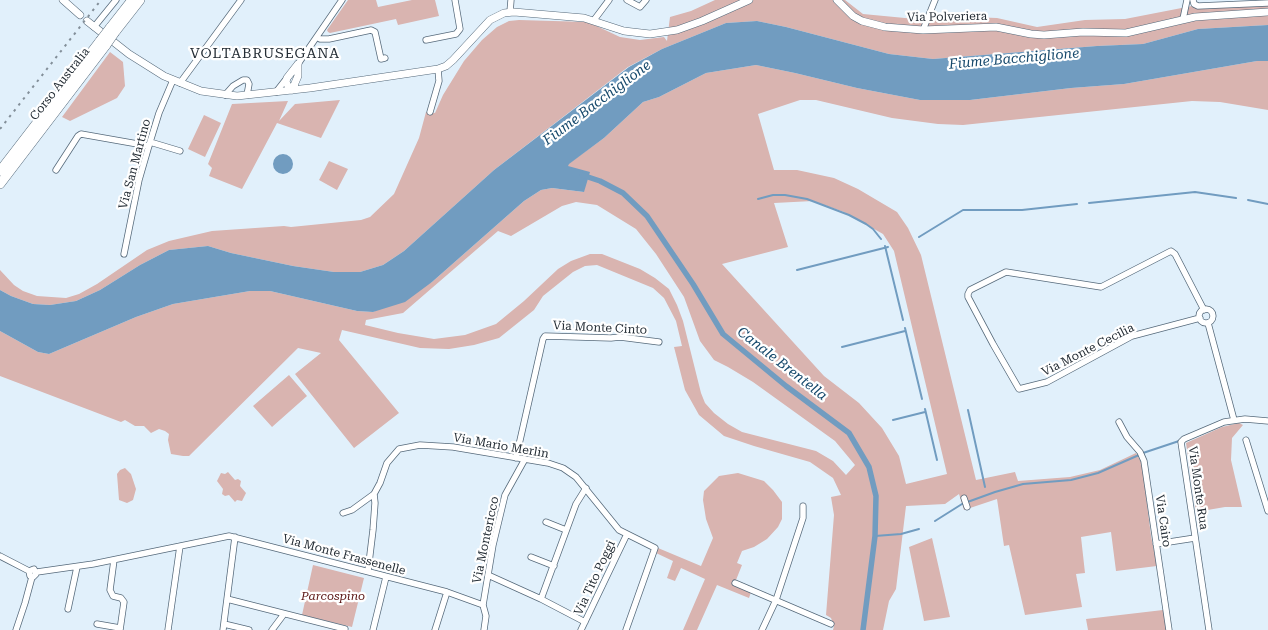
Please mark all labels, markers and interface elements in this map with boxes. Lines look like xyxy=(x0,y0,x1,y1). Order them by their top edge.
street label: Via Polveriera xyxy=(907,9,987,25)
street label: Corso Australia xyxy=(27,45,93,123)
water label: Fiume Bacchiglione xyxy=(948,45,1080,73)
district label: VOLTABRUSEGANA xyxy=(188,46,342,62)
water label: Fiume Bacchiglione xyxy=(540,57,654,149)
street label: Via San Martino xyxy=(116,117,154,211)
street label: Via Monte Cinto xyxy=(553,318,647,338)
street label: Via Monte Cecilia xyxy=(1039,320,1137,380)
water label: Canale Brentella xyxy=(734,324,830,404)
street label: Via Mario Merlin xyxy=(452,431,550,461)
street label: Via Monte Rua xyxy=(1185,445,1211,531)
street label: Via Cairo xyxy=(1152,494,1174,548)
street label: Via Montericco xyxy=(470,495,502,585)
street label: Via Monte Frassenelle xyxy=(281,532,407,578)
street label: Via Tito Poggi xyxy=(571,538,619,618)
park label: Parcospino xyxy=(301,589,365,603)

